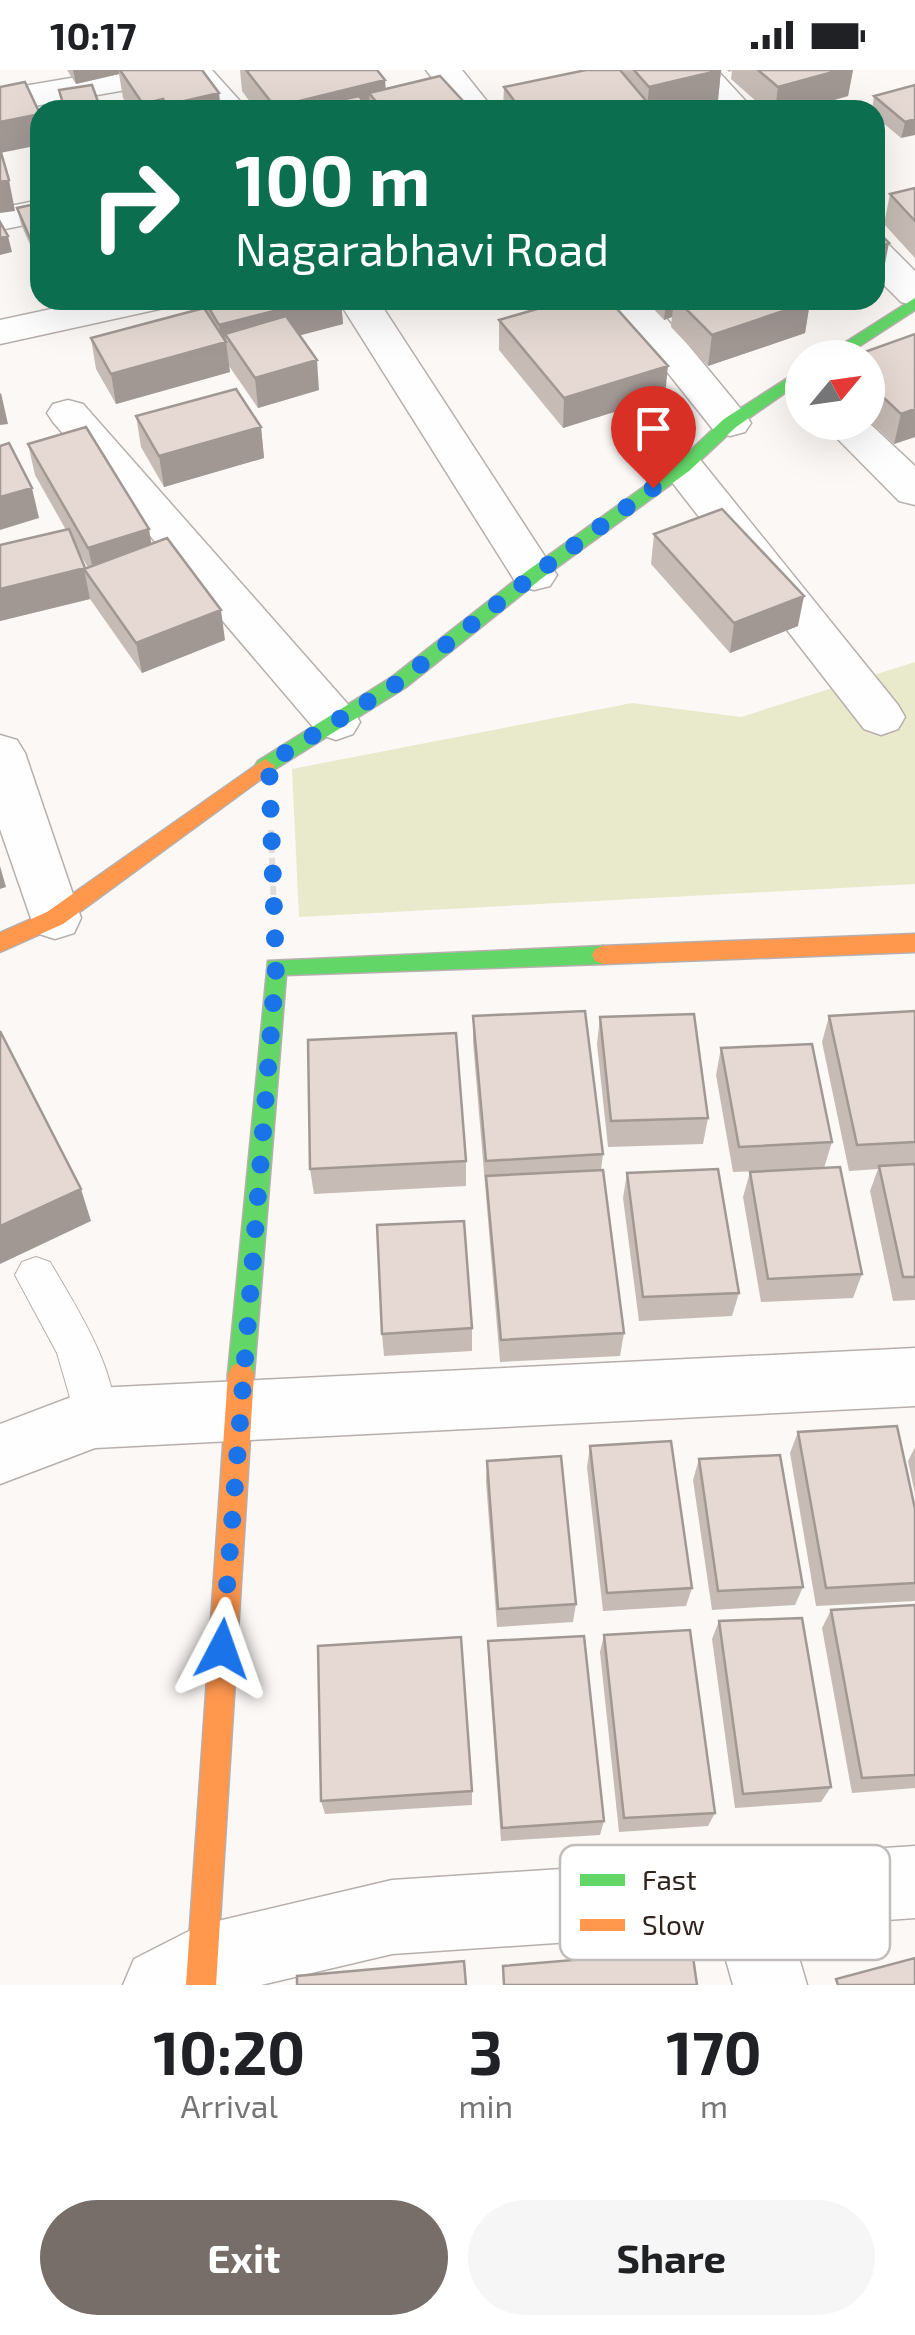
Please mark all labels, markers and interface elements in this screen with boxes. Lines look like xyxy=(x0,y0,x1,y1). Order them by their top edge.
text: 10:17 xyxy=(50,12,137,58)
text: 100 m xyxy=(235,136,430,220)
icon: right xyxy=(70,140,200,270)
text: Nagarabhavi Road xyxy=(235,221,609,275)
north arrow xyxy=(785,340,885,440)
map controls xyxy=(785,340,885,440)
pin xyxy=(611,386,696,489)
icon: arrive xyxy=(626,401,681,456)
position arrow xyxy=(170,1597,274,1701)
legend xyxy=(560,1845,890,1960)
text: Fast xyxy=(642,1862,697,1896)
text: Slow xyxy=(642,1907,705,1941)
text: 10:20 xyxy=(153,2015,305,2087)
text: 3 xyxy=(469,2015,503,2087)
text: 170 xyxy=(666,2015,762,2087)
text: Arrival xyxy=(181,2086,278,2124)
text: min xyxy=(458,2086,513,2124)
text: m xyxy=(700,2086,728,2124)
button: Exit xyxy=(40,2200,448,2315)
button: Share xyxy=(468,2200,875,2315)

